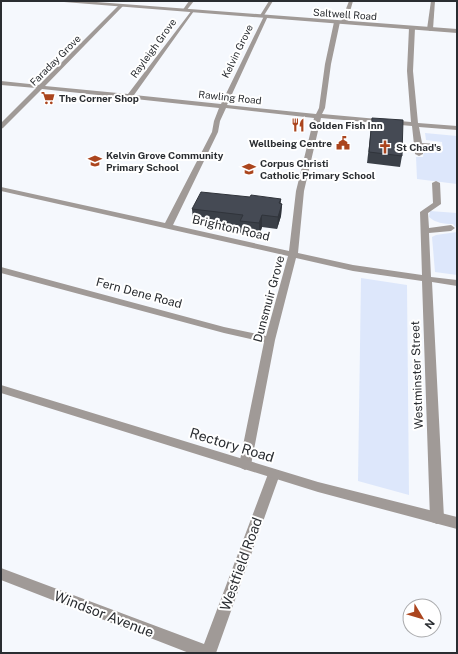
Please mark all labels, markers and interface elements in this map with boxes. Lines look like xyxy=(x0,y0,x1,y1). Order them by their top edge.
street label: Saltwell Road xyxy=(313,6,377,22)
street label: Rayleigh Grove xyxy=(128,16,179,80)
street label: Kelvin Grove xyxy=(219,22,255,80)
street label: Faraday Grove xyxy=(27,32,83,88)
street label: Rawling Road xyxy=(198,88,262,106)
supermarket icon: The Corner Shop xyxy=(40,90,56,106)
place label: The Corner Shop xyxy=(59,92,139,104)
restaurant icon: Golden Fish Inn xyxy=(290,117,306,133)
place label: Golden Fish Inn xyxy=(309,119,383,131)
public building icon: Wellbeing Centre xyxy=(335,135,351,151)
place label: Wellbeing Centre xyxy=(249,137,332,149)
church icon: St Chad's xyxy=(377,139,393,155)
place label: St Chad's xyxy=(396,141,441,153)
place label: Kelvin Grove Community Primary School xyxy=(106,149,224,173)
school or university icon: Kelvin Grove Community Primary School xyxy=(87,153,103,169)
place label: Corpus Christi Catholic Primary School xyxy=(260,157,375,181)
school or university icon: Corpus Christi Catholic Primary School xyxy=(241,161,257,177)
street label: Brighton Road xyxy=(191,212,271,244)
street label: Dunsmuir Grove xyxy=(251,254,287,344)
street label: Fern Dene Road xyxy=(95,275,183,311)
street label: Westminster Street xyxy=(408,320,426,429)
street label: Rectory Road xyxy=(188,425,276,465)
street label: Westfield Road xyxy=(217,515,265,613)
street label: Windsor Avenue xyxy=(52,588,156,640)
north arrow xyxy=(402,598,442,638)
text: N xyxy=(423,617,437,631)

